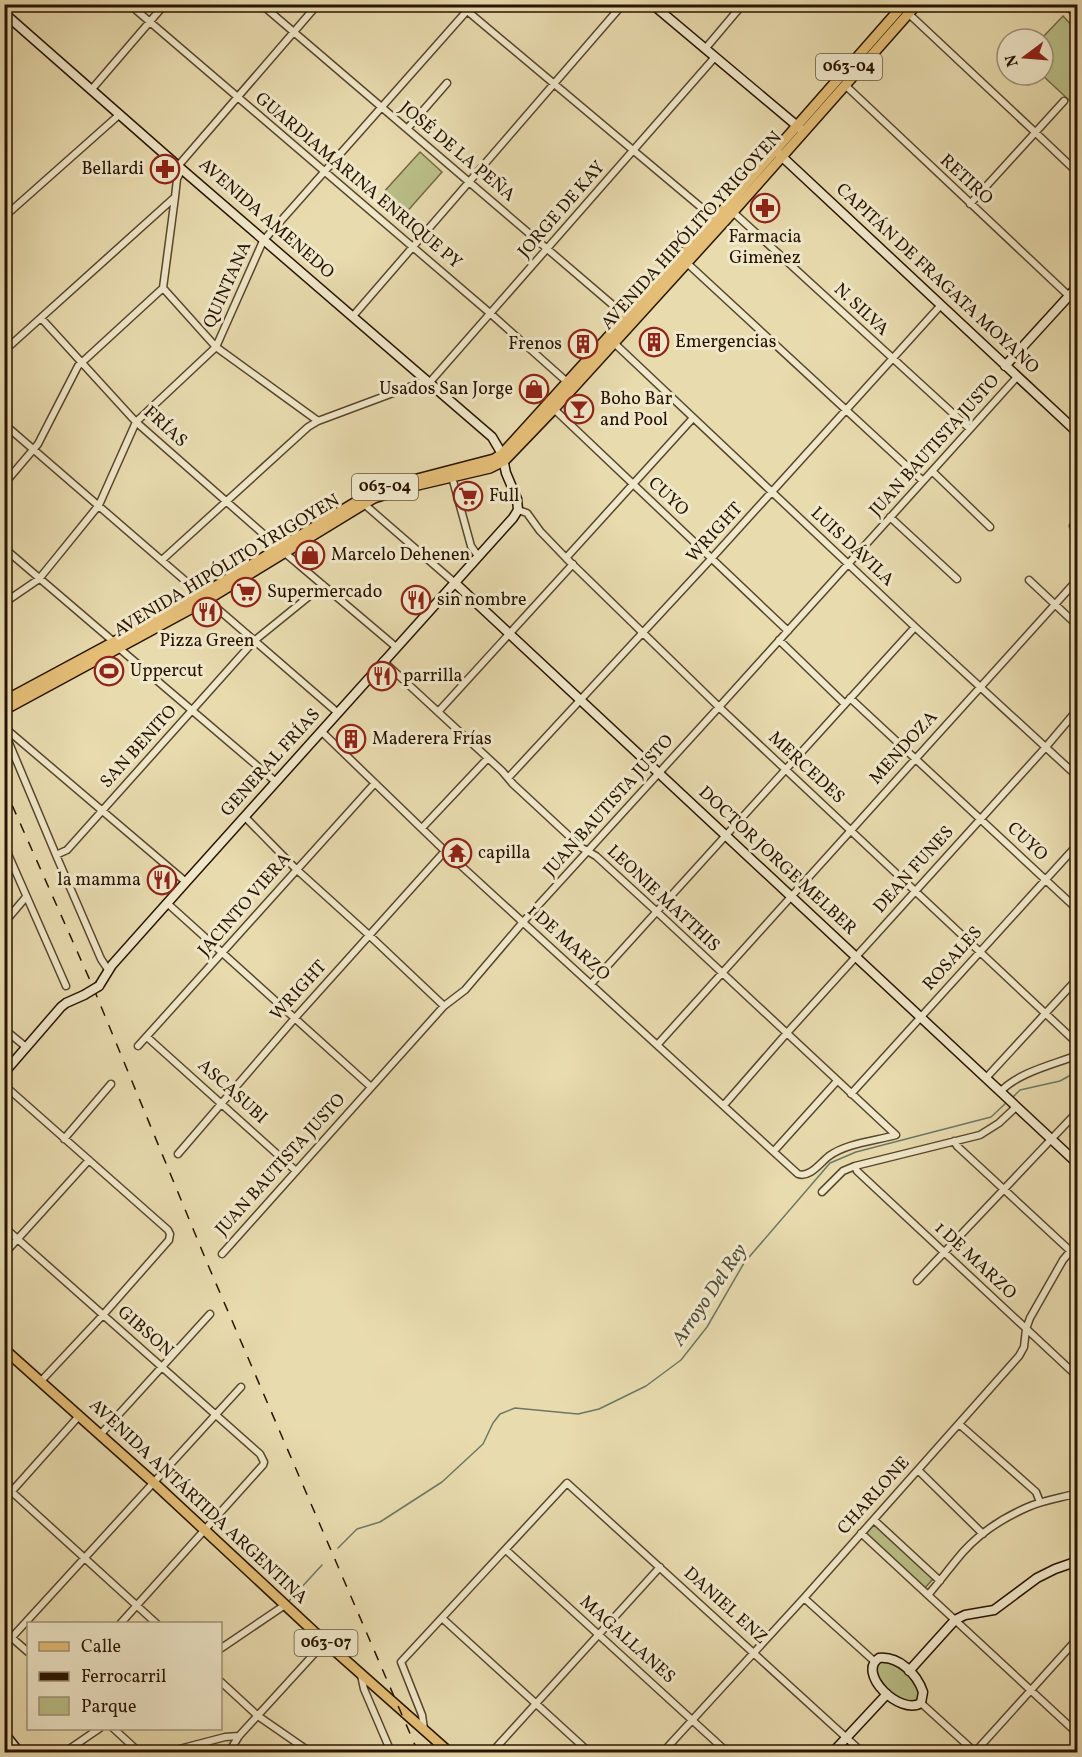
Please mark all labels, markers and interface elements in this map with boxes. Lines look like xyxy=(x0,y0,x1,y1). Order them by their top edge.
north arrow xyxy=(995,27,1055,87)
text: N xyxy=(1000,52,1025,69)
road number: 063-04 xyxy=(816,54,882,80)
street label: GUARDIAMARINA ENRIQUE PY xyxy=(249,87,467,275)
street label: JOSÉ DE LA PEÑA xyxy=(394,96,521,208)
street label: AVENIDA HIPÓLITO YRIGOYEN xyxy=(596,126,788,336)
street label: RETIRO xyxy=(934,149,998,211)
pharmacy icon: Bellardi xyxy=(149,153,181,185)
street label: AVENIDA AMENEDO xyxy=(193,153,339,285)
street label: JORGE DE KAY xyxy=(513,156,611,264)
place label: Bellardi xyxy=(81,157,144,182)
street label: CAPITÁN DE FRAGATA MOYANO xyxy=(830,178,1044,380)
pharmacy icon: Farmacia Gimenez xyxy=(749,192,781,224)
place label: Farmacia Gimenez xyxy=(728,225,802,271)
street label: QUINTANA xyxy=(198,237,258,332)
street label: N. SILVA xyxy=(828,278,894,342)
building icon: Emergencias xyxy=(638,326,670,358)
building icon: Frenos xyxy=(567,328,599,360)
place label: Emergencias xyxy=(675,330,776,355)
place label: Frenos xyxy=(508,332,562,357)
street label: JUAN BAUTISTA JUSTO xyxy=(864,369,1006,523)
shop icon: Usados San Jorge xyxy=(518,373,550,405)
place label: Usados San Jorge xyxy=(379,377,513,402)
place label: Boho Bar and Pool xyxy=(600,387,673,433)
bar icon: Boho Bar and Pool xyxy=(563,393,595,425)
street label: FRÍAS xyxy=(138,401,192,453)
street label: CUYO xyxy=(642,472,694,522)
road number: 063-04 xyxy=(352,474,418,500)
supermarket icon: Full xyxy=(452,480,484,512)
place label: Full xyxy=(489,484,519,509)
street label: AVENIDA HIPÓLITO YRIGOYEN xyxy=(109,488,345,644)
street label: WRIGHT xyxy=(681,497,749,569)
street label: LUIS DÁVILA xyxy=(805,502,900,593)
shop icon: Marcelo Dehenen xyxy=(294,539,326,571)
place label: Marcelo Dehenen xyxy=(331,543,471,568)
supermarket icon: Supermercado xyxy=(230,576,262,608)
place label: Supermercado xyxy=(267,580,382,605)
restaurant icon: sin nombre xyxy=(400,584,432,616)
place label: sin nombre xyxy=(437,588,527,613)
restaurant icon: Pizza Green xyxy=(191,596,223,628)
place label: Pizza Green xyxy=(160,629,255,654)
sports icon: Uppercut xyxy=(93,655,125,687)
place label: Uppercut xyxy=(130,659,203,684)
restaurant icon: parrilla xyxy=(366,660,398,692)
place label: parrilla xyxy=(403,664,463,689)
street label: SAN BENITO xyxy=(95,700,183,794)
street label: GENERAL FRÍAS xyxy=(215,703,327,823)
street label: MENDOZA xyxy=(864,705,944,790)
building icon: Maderera Frías xyxy=(335,723,367,755)
street label: MERCEDES xyxy=(762,726,850,810)
place label: Maderera Frías xyxy=(372,727,492,752)
street label: JUAN BAUTISTA JUSTO xyxy=(538,729,680,883)
street label: DOCTOR JORGE MELBER xyxy=(692,781,862,941)
street label: CUYO xyxy=(1001,817,1053,867)
street label: DEAN FUNES xyxy=(868,821,960,919)
temple icon: capilla xyxy=(441,837,473,869)
street label: LEONIE MATTHIS xyxy=(601,840,725,958)
place label: capilla xyxy=(478,841,531,866)
street label: JACINTO VIERA xyxy=(193,847,298,963)
restaurant icon: la mamma xyxy=(146,864,178,896)
place label: la mamma xyxy=(57,868,141,893)
street label: 1 DE MARZO xyxy=(521,899,615,987)
street label: ROSALES xyxy=(917,921,989,997)
street label: WRIGHT xyxy=(265,955,333,1027)
street label: ASCASUBI xyxy=(192,1054,272,1130)
street label: JUAN BAUTISTA JUSTO xyxy=(210,1088,352,1242)
street label: 1 DE MARZO xyxy=(928,1216,1022,1306)
water label: Arroyo Del Rey xyxy=(665,1238,755,1353)
street label: GIBSON xyxy=(111,1301,179,1363)
street label: AVENIDA ANTÁRTIDA ARGENTINA xyxy=(83,1394,313,1611)
street label: CHARLONE xyxy=(832,1451,916,1541)
street label: DANIEL ENZ xyxy=(678,1562,772,1650)
street label: MAGALLANES xyxy=(574,1590,680,1690)
legend xyxy=(27,1622,222,1730)
road number: 063-07 xyxy=(294,1630,358,1656)
text: Calle xyxy=(81,1635,121,1660)
text: Ferrocarril xyxy=(81,1665,166,1690)
text: Parque xyxy=(81,1695,136,1720)

